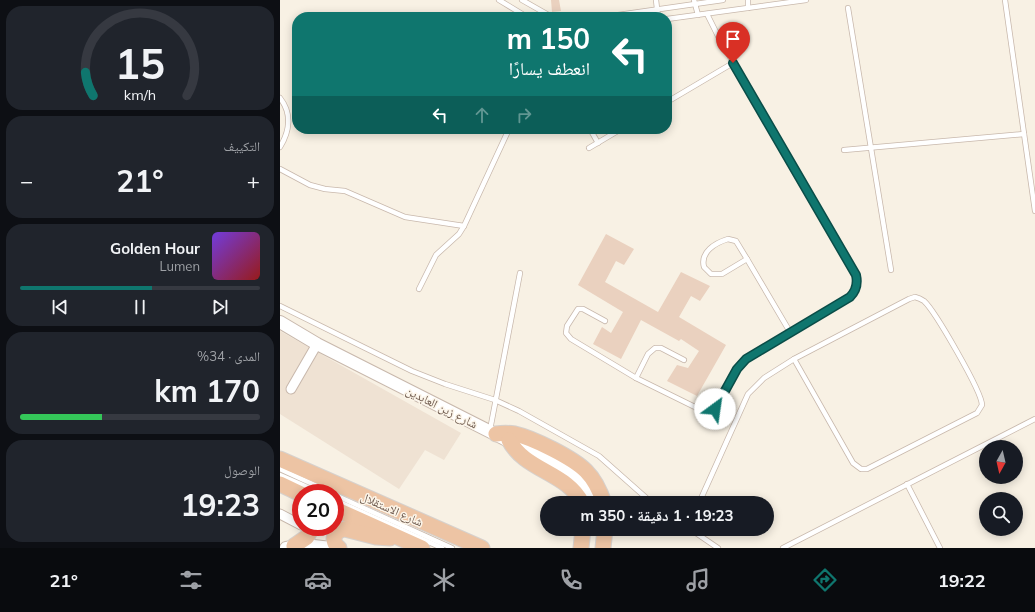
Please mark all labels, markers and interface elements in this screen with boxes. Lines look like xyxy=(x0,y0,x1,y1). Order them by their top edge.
text: 150 m xyxy=(507,21,590,56)
pin xyxy=(716,22,750,63)
icon: left xyxy=(604,28,656,80)
icon: arrive xyxy=(722,28,744,50)
text: 15 xyxy=(115,37,165,89)
text: انعطف يسارًا xyxy=(509,57,590,80)
text: km/h xyxy=(124,86,156,104)
icon: left xyxy=(429,104,451,126)
icon: ahead xyxy=(471,104,493,126)
icon: right xyxy=(513,104,535,126)
text: التكييف xyxy=(224,138,260,154)
text: 21° xyxy=(116,162,164,200)
text: − xyxy=(20,167,33,195)
text: + xyxy=(247,167,260,195)
text: Golden Hour xyxy=(110,239,200,258)
text: Lumen xyxy=(159,258,200,274)
icon: previous xyxy=(49,296,71,318)
icon: pause xyxy=(129,296,151,318)
icon: next xyxy=(209,296,231,318)
text: المدى · 34% xyxy=(197,348,260,364)
text: 170 km xyxy=(154,372,260,410)
street label: شارع زين العابدين xyxy=(403,383,480,432)
position arrow xyxy=(694,388,736,430)
north arrow xyxy=(979,440,1023,484)
map controls xyxy=(979,440,1023,536)
text: الوصول xyxy=(224,462,260,478)
speed limit sign: 20 xyxy=(292,484,344,536)
text: 19:23 xyxy=(181,486,260,524)
street label: شارع الاستقلال xyxy=(358,489,425,530)
button: search xyxy=(979,492,1023,536)
text: 19:23 · 1 دقيقة · 350 m xyxy=(581,506,734,525)
icon: filters xyxy=(177,566,205,594)
icon: car xyxy=(304,566,332,594)
icon: climate xyxy=(430,566,458,594)
icon: phone xyxy=(557,566,585,594)
icon: music xyxy=(684,566,712,594)
icon: directions xyxy=(811,566,839,594)
text: 21° xyxy=(49,569,78,592)
text: 19:22 xyxy=(938,569,986,592)

